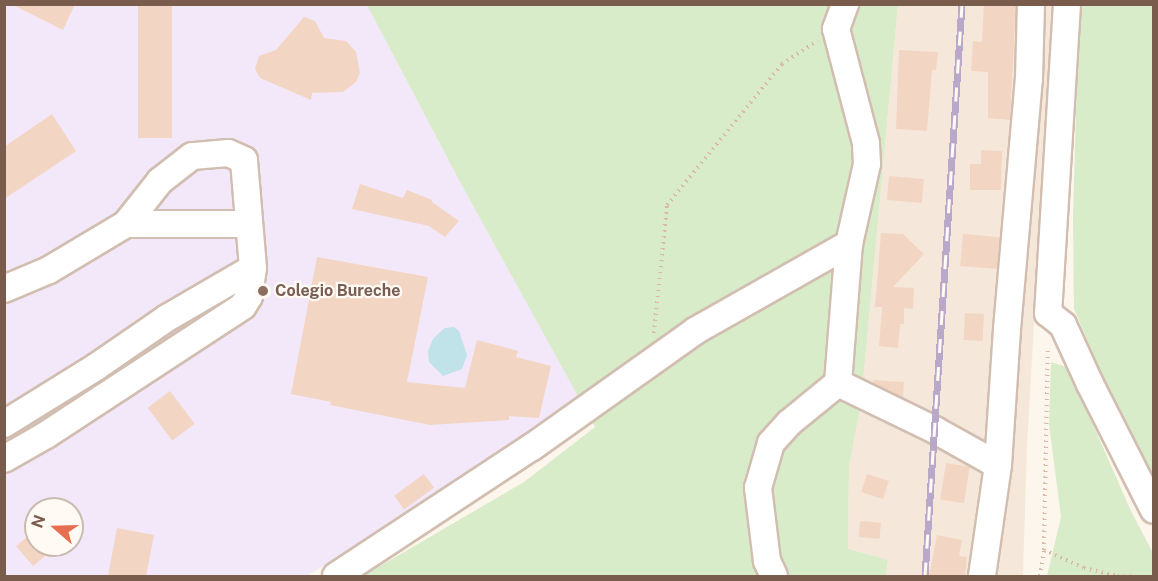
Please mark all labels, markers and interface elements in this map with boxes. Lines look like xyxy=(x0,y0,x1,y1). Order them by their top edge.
place label: Colegio Bureche xyxy=(275,281,400,301)
marker: Colegio Bureche xyxy=(256,284,270,298)
north arrow xyxy=(24,497,84,557)
text: N xyxy=(27,512,50,530)

